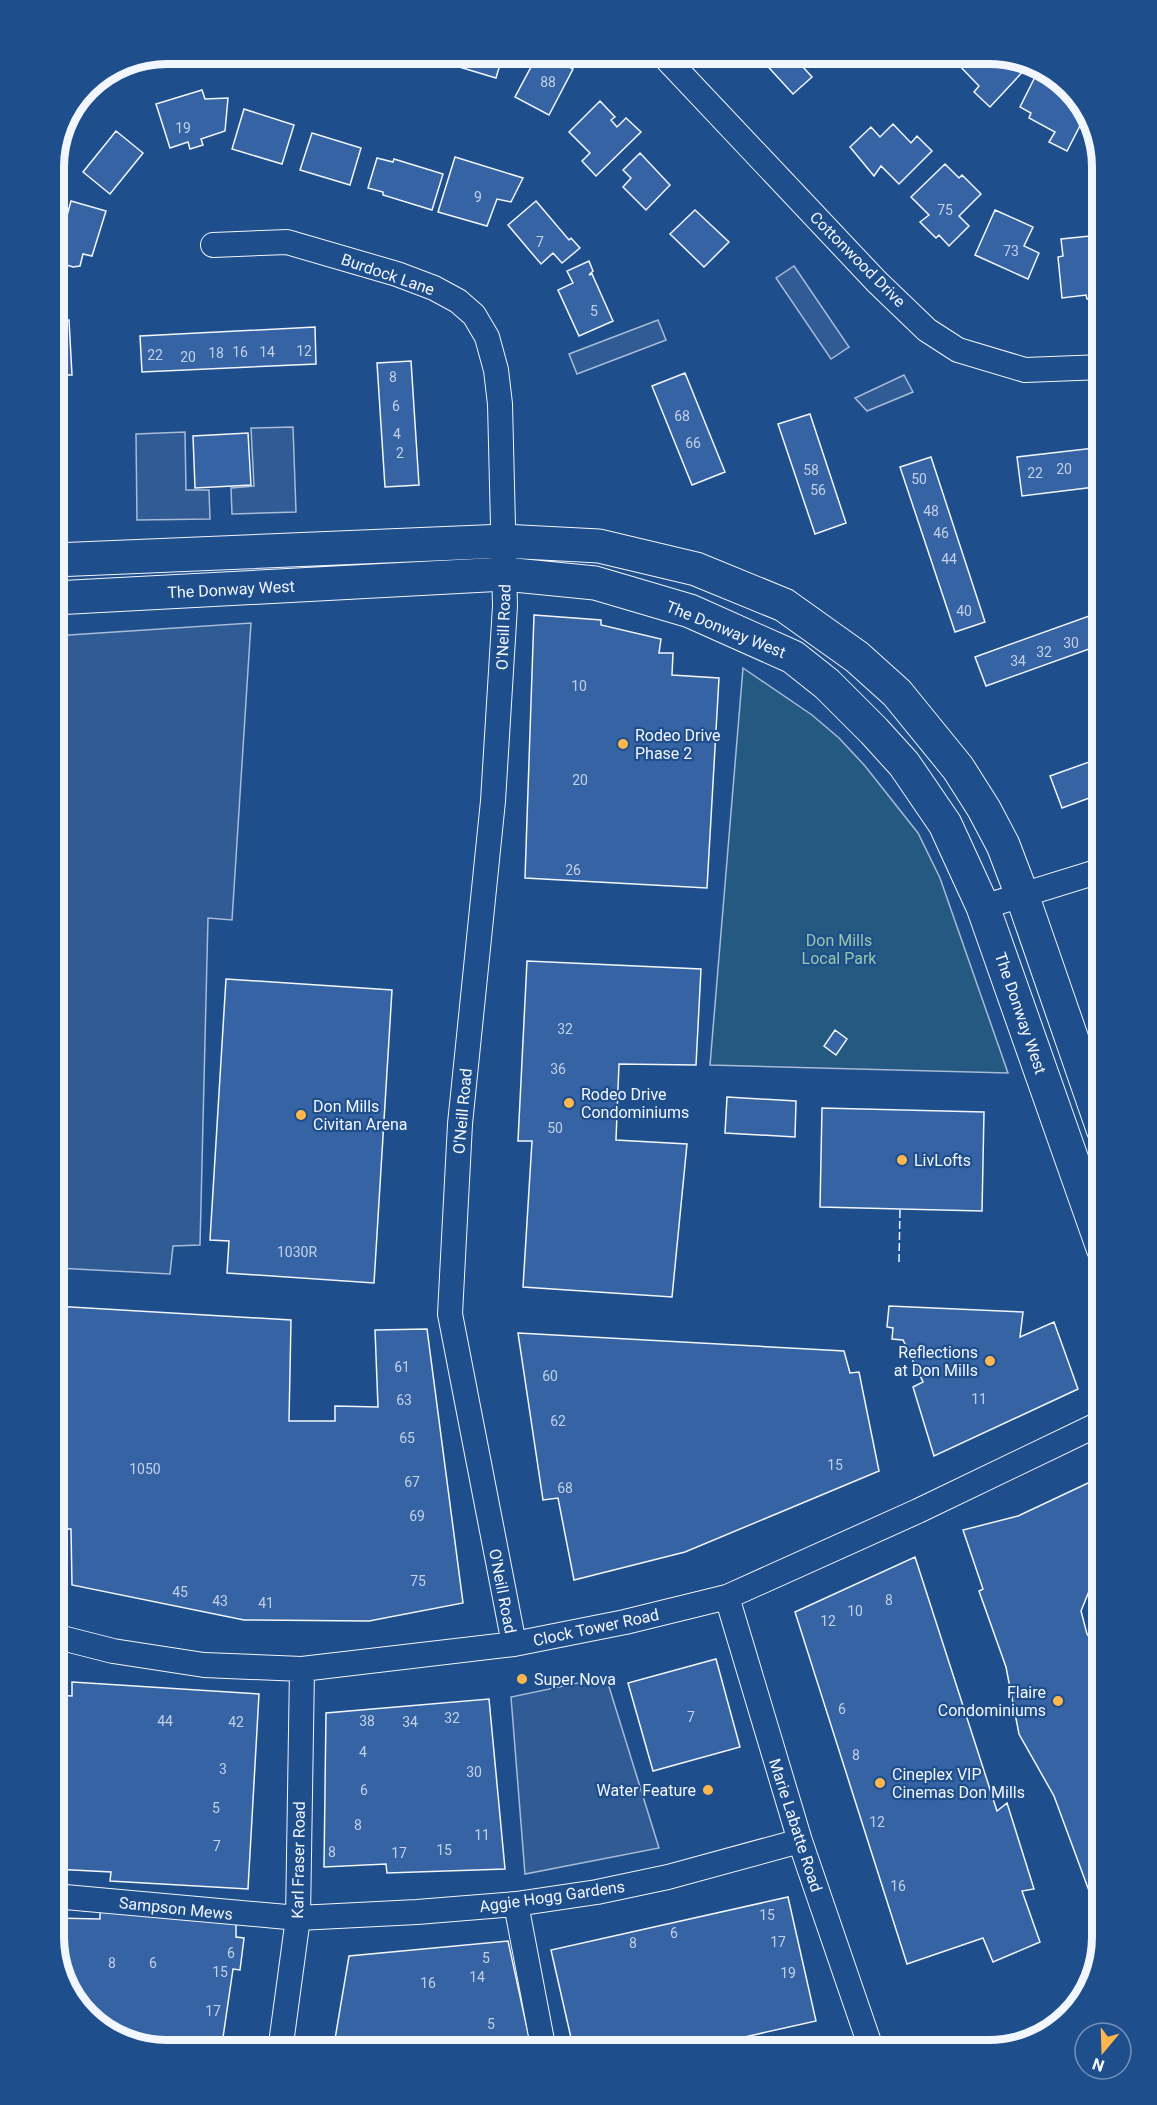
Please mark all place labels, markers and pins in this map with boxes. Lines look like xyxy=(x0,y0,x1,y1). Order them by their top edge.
place label: Rodeo Drive Phase 2 xyxy=(635,726,721,763)
marker: Rodeo Drive Phase 2 xyxy=(616,737,630,751)
place label: Rodeo Drive Condominiums xyxy=(581,1085,689,1122)
marker: Rodeo Drive Condominiums xyxy=(562,1096,576,1110)
place label: Don Mills Civitan Arena xyxy=(313,1097,407,1134)
marker: Don Mills Civitan Arena xyxy=(294,1108,308,1122)
place label: LivLofts xyxy=(914,1151,971,1170)
marker: LivLofts xyxy=(895,1153,909,1167)
place label: Reflections at Don Mills xyxy=(894,1343,978,1380)
marker: Reflections at Don Mills xyxy=(983,1354,997,1368)
place label: Super Nova xyxy=(534,1670,616,1689)
marker: Super Nova xyxy=(515,1672,529,1686)
place label: Flaire Condominiums xyxy=(938,1683,1046,1720)
marker: Flaire Condominiums xyxy=(1051,1694,1065,1708)
place label: Cineplex VIP Cinemas Don Mills xyxy=(892,1765,1025,1802)
marker: Cineplex VIP Cinemas Don Mills xyxy=(873,1776,887,1790)
place label: Water Feature xyxy=(597,1781,696,1800)
marker: Water Feature xyxy=(701,1783,715,1797)

